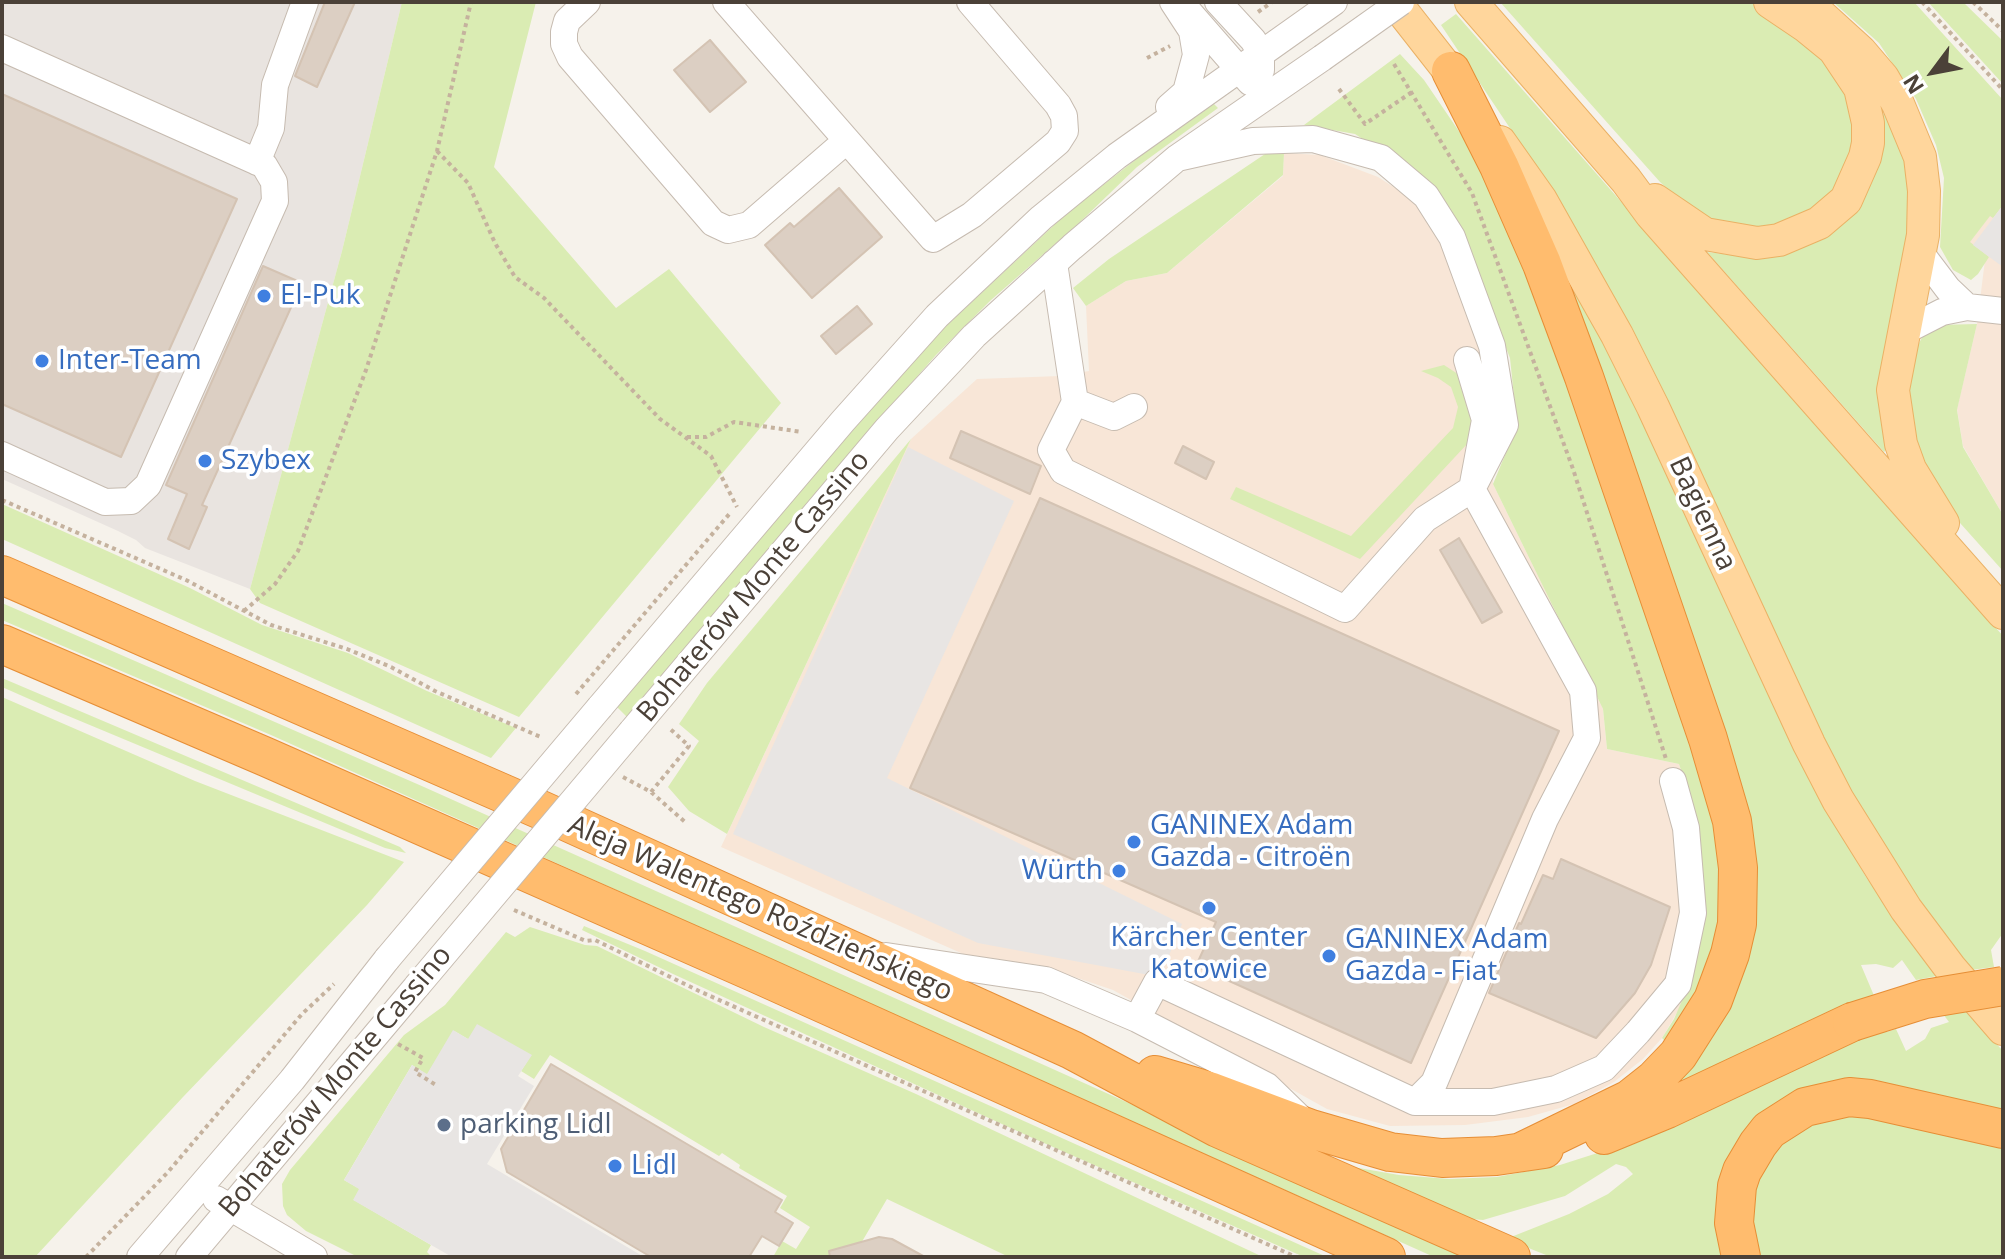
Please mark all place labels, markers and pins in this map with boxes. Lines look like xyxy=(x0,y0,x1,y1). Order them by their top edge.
place label: El-Puk xyxy=(280,279,360,313)
marker: El-Puk xyxy=(255,287,273,305)
place label: Inter-Team xyxy=(58,344,202,378)
marker: Inter-Team xyxy=(33,352,51,370)
place label: Szybex xyxy=(221,444,311,478)
marker: Szybex xyxy=(196,452,214,470)
place label: GANINEX Adam Gazda - Citroën xyxy=(1150,809,1353,875)
marker: GANINEX Adam Gazda - Citroën xyxy=(1125,833,1143,851)
place label: Würth xyxy=(1021,854,1103,888)
marker: Würth xyxy=(1110,862,1128,880)
marker: Kärcher Center Katowice xyxy=(1200,899,1218,917)
place label: Kärcher Center Katowice xyxy=(1111,921,1307,987)
place label: GANINEX Adam Gazda - Fiat xyxy=(1345,923,1548,989)
marker: GANINEX Adam Gazda - Fiat xyxy=(1320,947,1338,965)
place label: parking Lidl xyxy=(460,1108,611,1142)
marker: parking Lidl xyxy=(435,1116,453,1134)
place label: Lidl xyxy=(631,1149,677,1183)
marker: Lidl xyxy=(606,1157,624,1175)

